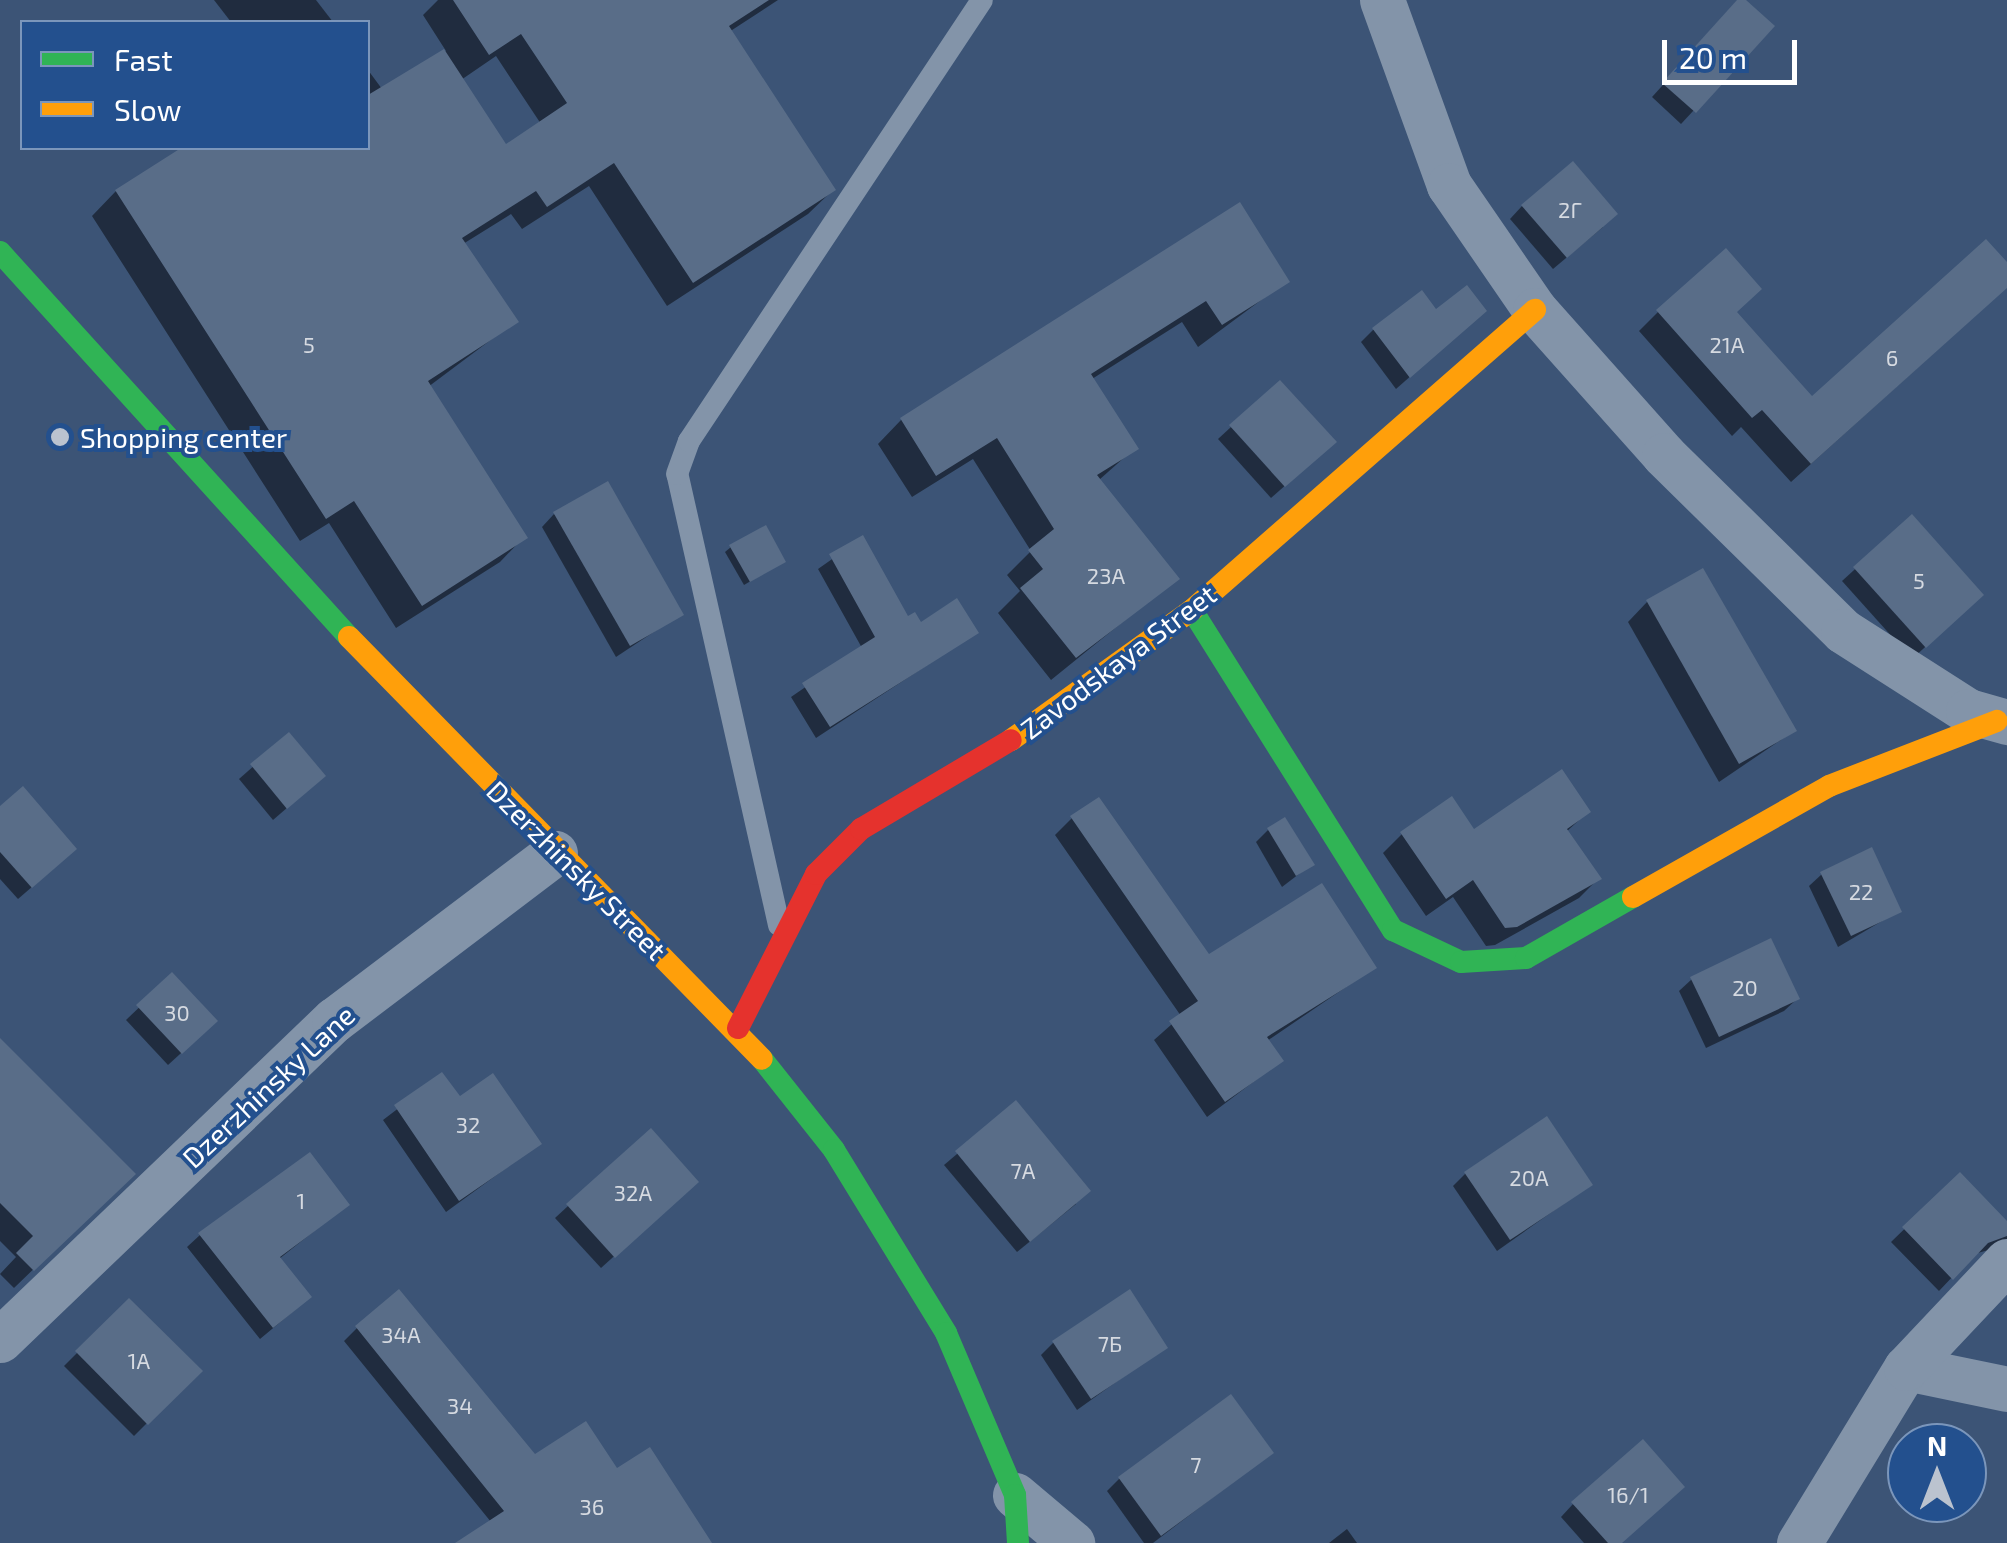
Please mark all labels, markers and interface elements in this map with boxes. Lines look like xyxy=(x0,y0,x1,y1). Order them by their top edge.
legend xyxy=(20,20,370,150)
scale bar xyxy=(1667,20,1802,82)
text: 20 m xyxy=(1679,39,1747,75)
text: Fast xyxy=(114,41,173,77)
text: Slow xyxy=(114,91,181,127)
house number: 2Г xyxy=(1558,197,1582,223)
house number: 5 xyxy=(303,332,315,358)
house number: 21А xyxy=(1710,332,1744,358)
house number: 6 xyxy=(1886,345,1898,371)
place label: Shopping center xyxy=(80,420,287,454)
marker: Shopping center xyxy=(49,426,71,448)
house number: 23А xyxy=(1087,563,1125,589)
house number: 5 xyxy=(1913,568,1925,594)
street label: Zavodskaya Street xyxy=(1014,577,1222,745)
street label: Dzerzhinsky Street xyxy=(480,773,674,967)
house number: 22 xyxy=(1849,879,1873,905)
house number: 20 xyxy=(1732,975,1758,1001)
street label: Dzerzhinsky Lane xyxy=(175,998,361,1174)
house number: 30 xyxy=(164,1000,190,1026)
house number: 32 xyxy=(456,1112,480,1138)
house number: 7А xyxy=(1011,1158,1035,1184)
house number: 20А xyxy=(1509,1165,1549,1191)
house number: 32А xyxy=(614,1180,652,1206)
house number: 1 xyxy=(297,1188,305,1214)
house number: 34А xyxy=(381,1322,421,1348)
house number: 7Б xyxy=(1098,1331,1122,1357)
house number: 1А xyxy=(128,1348,150,1374)
house number: 34 xyxy=(447,1393,473,1419)
north arrow xyxy=(1887,1423,1987,1523)
text: N xyxy=(1927,1428,1947,1462)
house number: 7 xyxy=(1190,1452,1202,1478)
house number: 16/1 xyxy=(1607,1482,1649,1508)
house number: 36 xyxy=(580,1494,604,1520)

